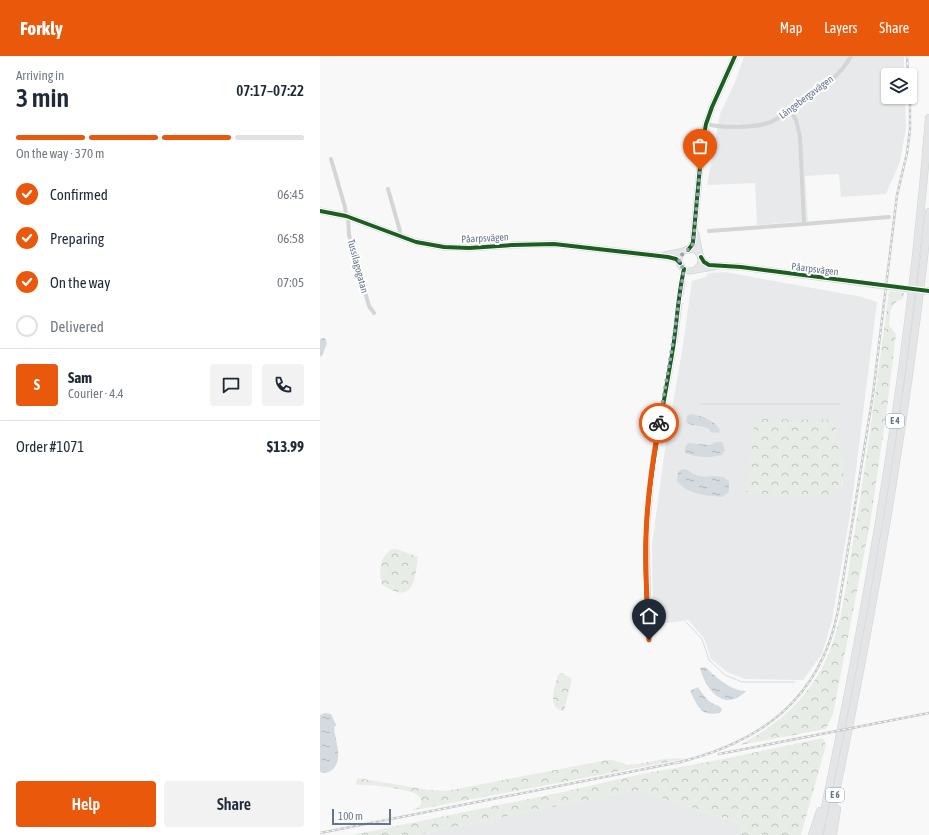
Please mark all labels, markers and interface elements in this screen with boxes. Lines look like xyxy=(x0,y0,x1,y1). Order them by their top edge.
text: Forkly xyxy=(20,17,63,39)
text: Map xyxy=(780,20,802,36)
text: Layers xyxy=(824,20,857,36)
text: Share xyxy=(879,20,909,36)
text: Arriving in xyxy=(16,68,64,83)
map controls xyxy=(881,68,917,104)
button: layers xyxy=(881,68,917,104)
street label: Långebergavägen xyxy=(777,73,835,121)
text: 07:17–07:22 xyxy=(236,82,304,99)
text: 3 min xyxy=(16,83,69,113)
pin xyxy=(683,129,717,170)
icon: bag xyxy=(689,135,711,157)
text: On the way · 370 m xyxy=(16,146,104,161)
icon: check xyxy=(16,183,38,205)
text: Confirmed xyxy=(50,186,108,203)
text: 06:45 xyxy=(277,187,304,202)
icon: check xyxy=(16,227,38,249)
text: Preparing xyxy=(50,230,104,247)
text: 06:58 xyxy=(277,231,304,246)
street label: Påarpsvägen xyxy=(461,231,509,245)
street label: Tussilagogatan xyxy=(346,238,371,294)
street label: Påarpsvägen xyxy=(791,261,839,277)
icon: check xyxy=(16,271,38,293)
text: On the way xyxy=(50,274,111,291)
text: 07:05 xyxy=(277,275,304,290)
text: Delivered xyxy=(50,318,104,335)
button: chat xyxy=(210,364,252,406)
button: phone xyxy=(262,364,304,406)
text: Sam xyxy=(68,369,92,386)
text: S xyxy=(34,376,40,393)
text: Courier · 4.4 xyxy=(68,386,124,401)
courier xyxy=(639,403,679,443)
icon: bike xyxy=(648,412,670,434)
road number: E 4 xyxy=(886,414,904,428)
text: Order #1071 xyxy=(16,438,84,455)
text: $13.99 xyxy=(267,438,304,455)
pin xyxy=(632,599,666,640)
icon: home xyxy=(638,605,660,627)
button: Help xyxy=(16,781,156,827)
button: Share xyxy=(164,781,304,827)
road number: E 6 xyxy=(826,788,844,802)
scale bar xyxy=(332,807,391,826)
text: 100 m xyxy=(338,810,363,822)

